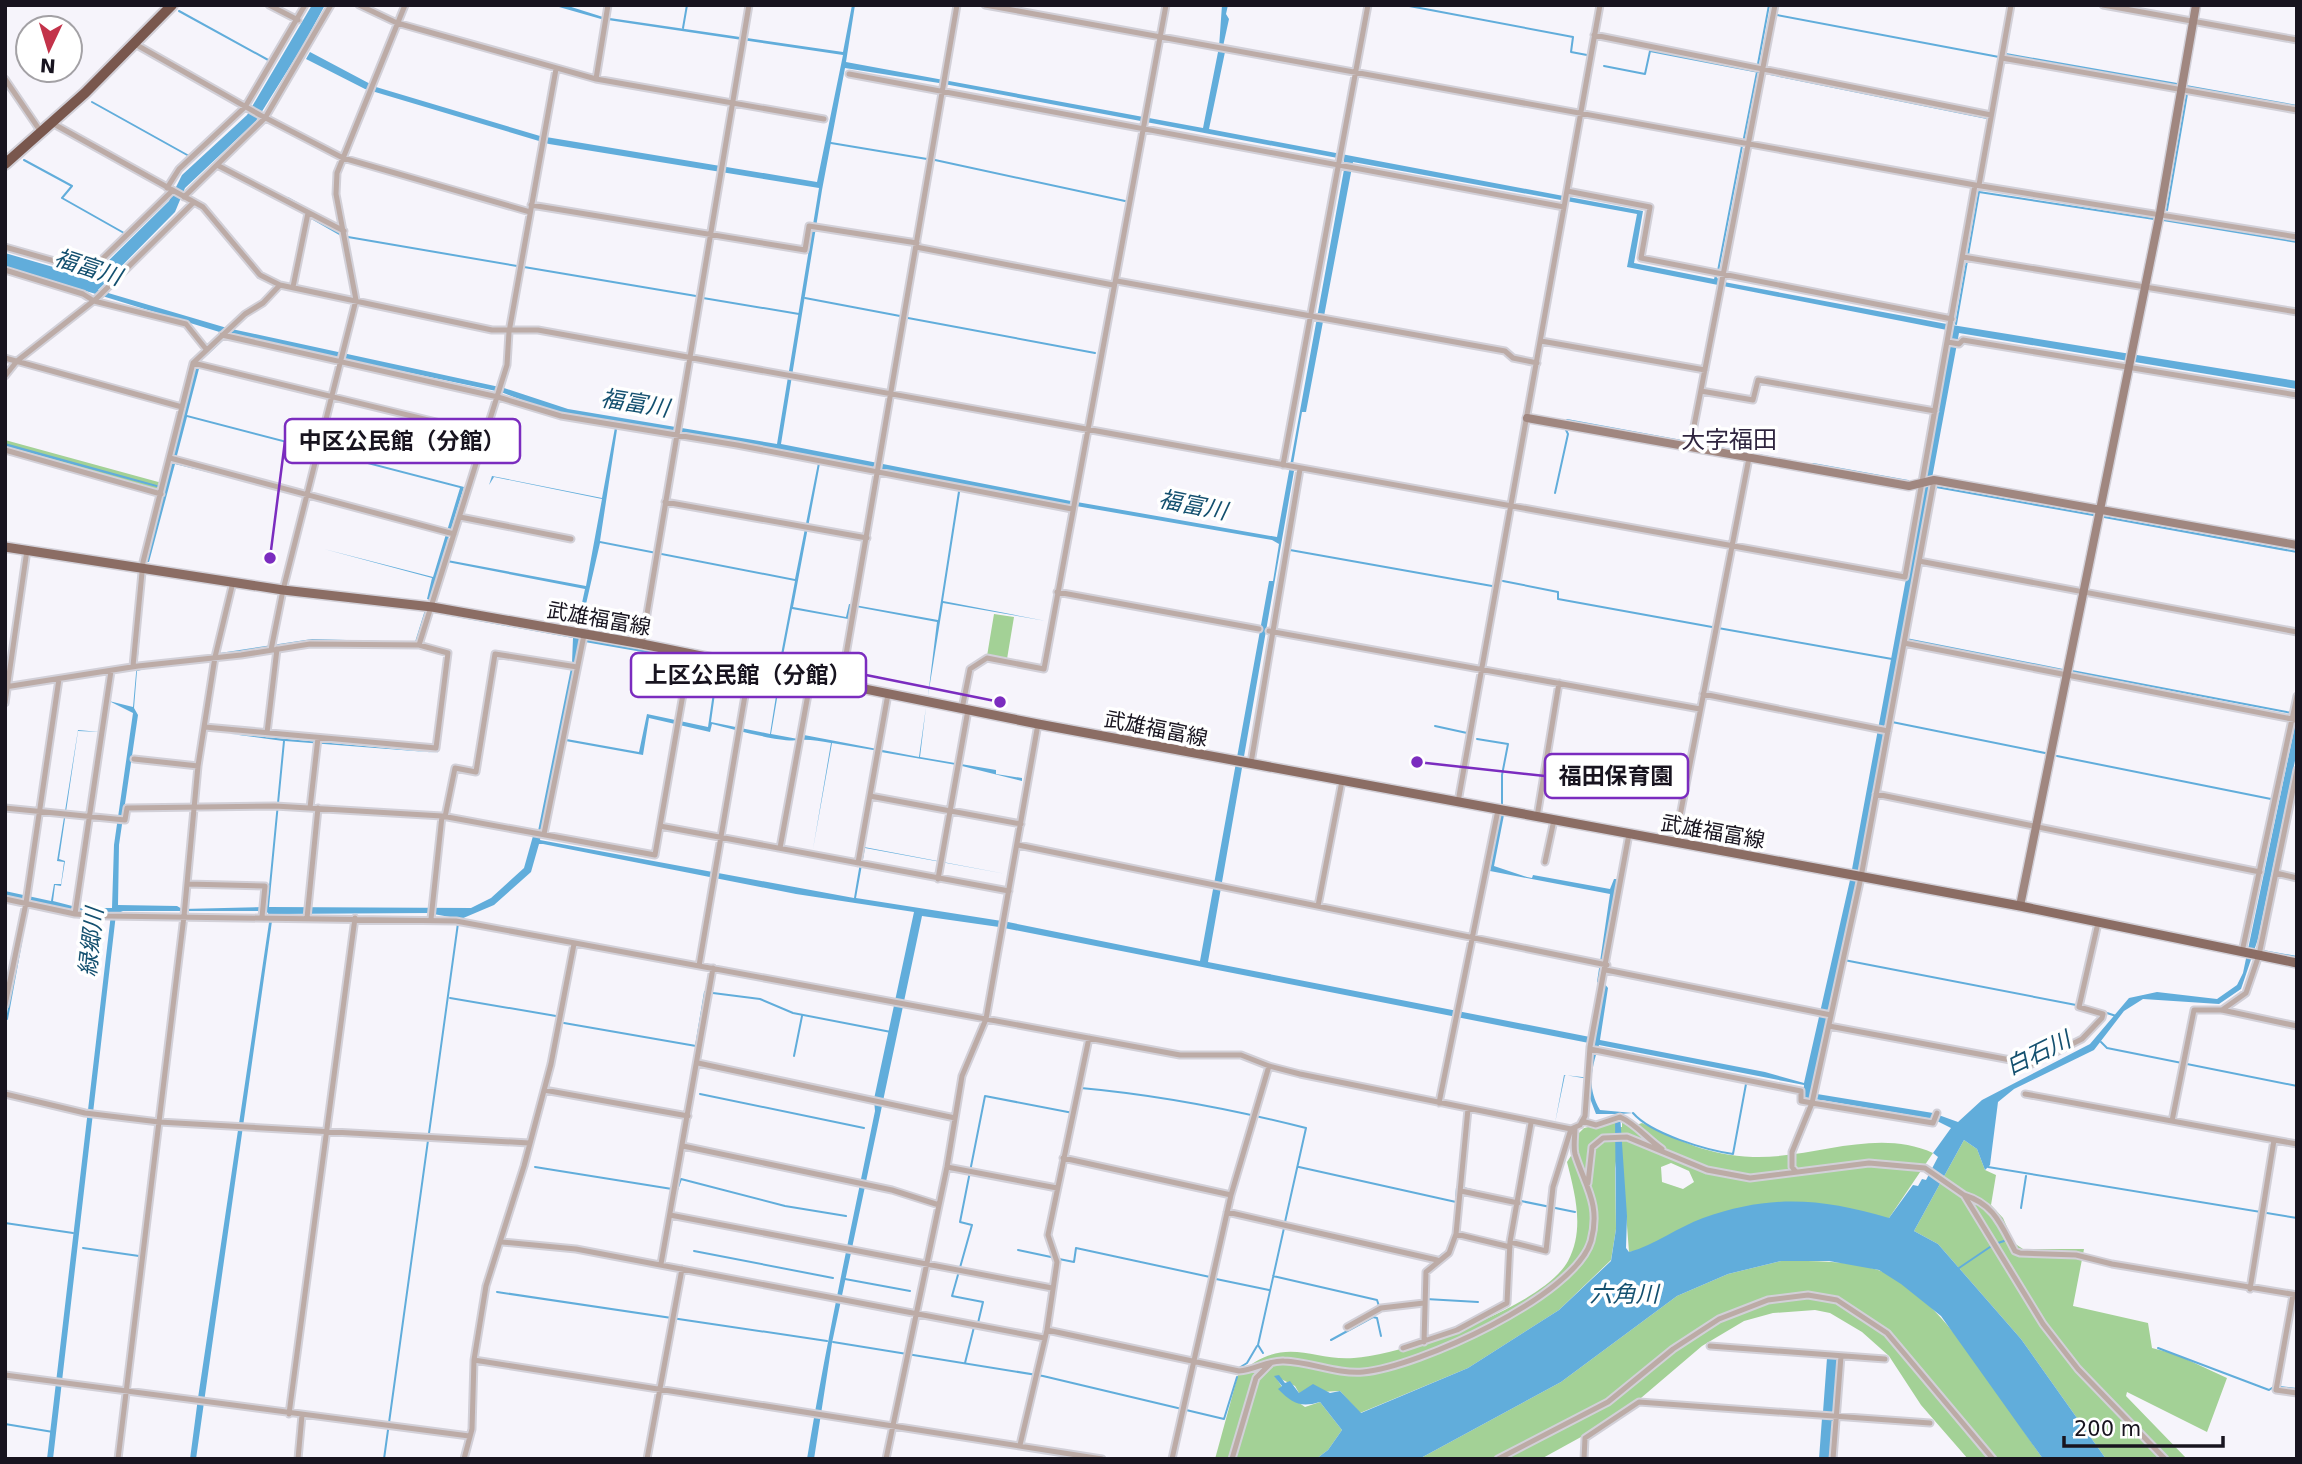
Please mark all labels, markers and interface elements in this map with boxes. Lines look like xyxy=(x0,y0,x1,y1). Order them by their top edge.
north arrow xyxy=(14,14,84,84)
text: N xyxy=(39,54,57,77)
water label: 福富川 xyxy=(51,244,128,291)
water label: 福富川 xyxy=(599,385,674,422)
callout: 中区公民館（分館） xyxy=(285,419,520,463)
district label: 大字福田 xyxy=(1681,426,1777,454)
text: 中区公民館（分館） xyxy=(299,428,506,454)
water label: 福富川 xyxy=(1157,486,1232,525)
street label: 武雄福富線 xyxy=(545,598,653,640)
callout: 上区公民館（分館） xyxy=(631,653,866,697)
text: 上区公民館（分館） xyxy=(645,662,852,688)
street label: 武雄福富線 xyxy=(1102,707,1210,751)
callout: 福田保育園 xyxy=(1545,754,1688,798)
text: 福田保育園 xyxy=(1559,763,1674,789)
street label: 武雄福富線 xyxy=(1659,811,1767,853)
water label: 緑郷川 xyxy=(74,903,108,978)
water label: 白石川 xyxy=(2001,1025,2077,1080)
water label: 六角川 xyxy=(1590,1281,1662,1307)
scale bar xyxy=(2064,1404,2223,1448)
text: 200 m xyxy=(2074,1417,2141,1441)

